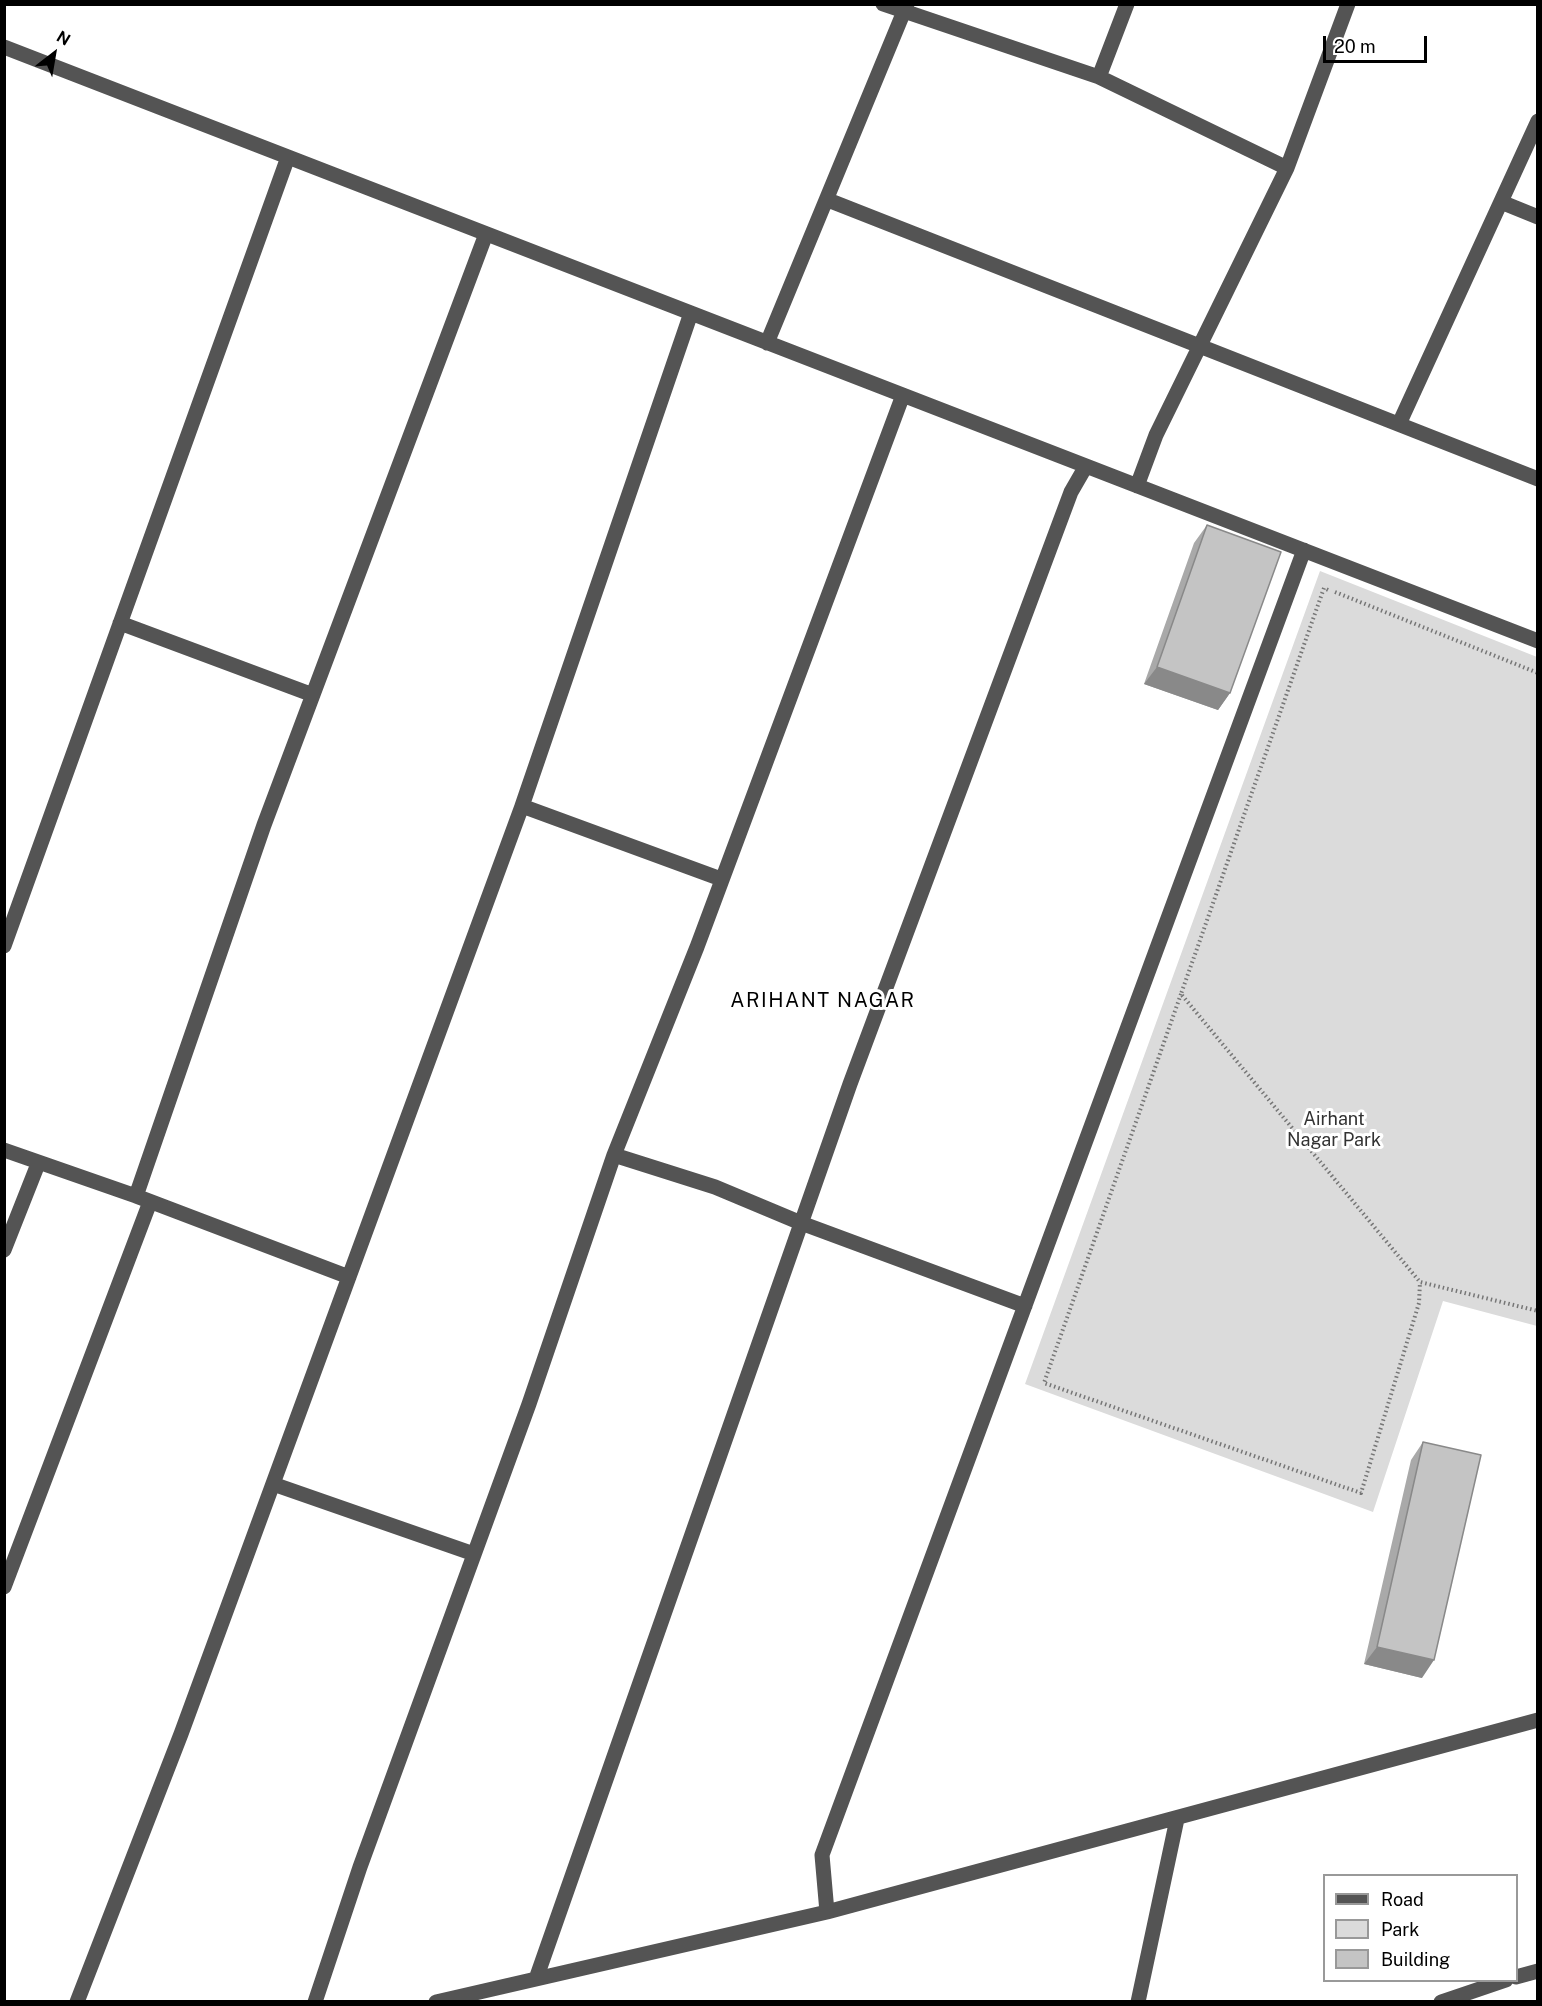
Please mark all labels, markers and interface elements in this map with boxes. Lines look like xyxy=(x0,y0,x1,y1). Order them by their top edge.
north arrow xyxy=(24,24,84,84)
scale bar xyxy=(1326,24,1430,62)
text: N xyxy=(53,27,74,50)
text: 20 m xyxy=(1334,36,1376,57)
district label: ARIHANT NAGAR xyxy=(730,989,916,1013)
park label: Airhant Nagar Park xyxy=(1287,1108,1381,1150)
legend xyxy=(1323,1874,1518,1982)
text: Road xyxy=(1381,1889,1424,1910)
text: Park xyxy=(1381,1919,1419,1940)
text: Building xyxy=(1381,1949,1450,1970)

